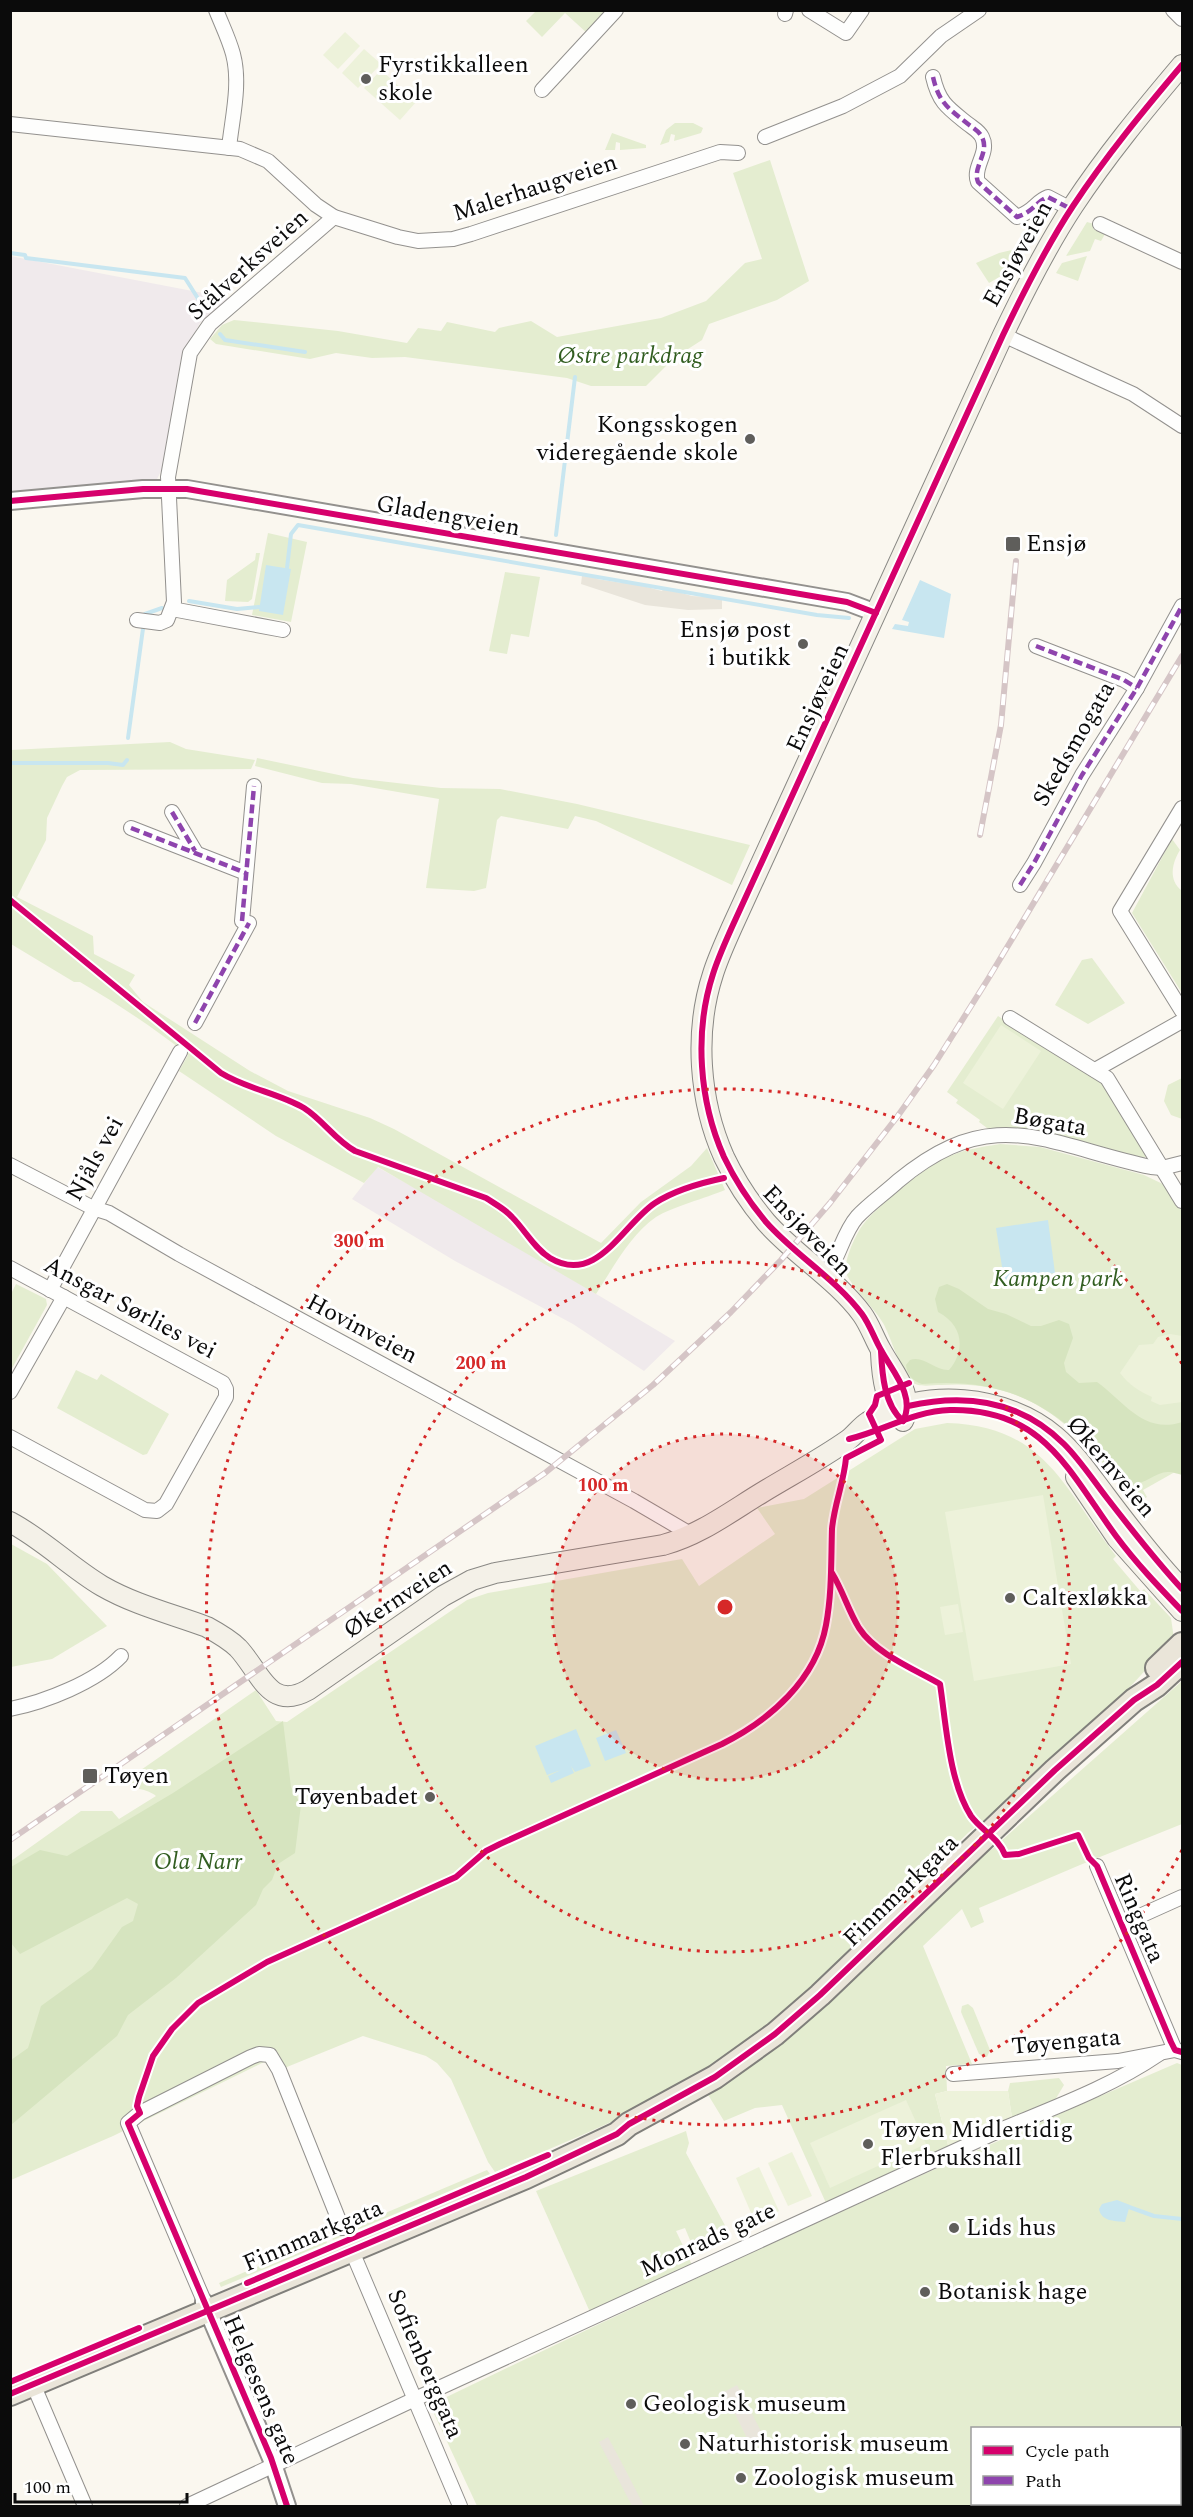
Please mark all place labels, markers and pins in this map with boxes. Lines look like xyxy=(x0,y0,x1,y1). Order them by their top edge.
place label: Fyrstikkalleen skole xyxy=(378,47,529,111)
marker: Fyrstikkalleen skole xyxy=(359,72,373,86)
place label: Kongsskogen videregående skole xyxy=(536,407,738,471)
marker: Kongsskogen videregående skole xyxy=(743,432,757,446)
place label: Ensjø xyxy=(1026,526,1086,562)
marker: Ensjø xyxy=(1004,535,1022,553)
place label: Ensjø post i butikk xyxy=(679,612,791,676)
marker: Ensjø post i butikk xyxy=(796,637,810,651)
place label: Caltexløkka xyxy=(1022,1580,1148,1616)
marker: Caltexløkka xyxy=(1003,1591,1017,1605)
centre of rings xyxy=(715,1597,735,1617)
place label: Tøyen xyxy=(104,1758,169,1794)
marker: Tøyen xyxy=(81,1767,99,1785)
place label: Tøyenbadet xyxy=(294,1779,418,1815)
marker: Tøyenbadet xyxy=(423,1790,437,1804)
place label: Tøyen Midlertidig Flerbrukshall xyxy=(880,2112,1073,2176)
marker: Tøyen Midlertidig Flerbrukshall xyxy=(861,2137,875,2151)
place label: Lids hus xyxy=(966,2210,1056,2246)
marker: Lids hus xyxy=(947,2221,961,2235)
place label: Botanisk hage xyxy=(937,2274,1087,2310)
marker: Botanisk hage xyxy=(918,2285,932,2299)
place label: Geologisk museum xyxy=(643,2386,847,2422)
marker: Geologisk museum xyxy=(624,2397,638,2411)
place label: Naturhistorisk museum xyxy=(697,2426,949,2462)
marker: Naturhistorisk museum xyxy=(678,2437,692,2451)
place label: Zoologisk museum xyxy=(753,2460,955,2496)
marker: Zoologisk museum xyxy=(734,2471,748,2485)

